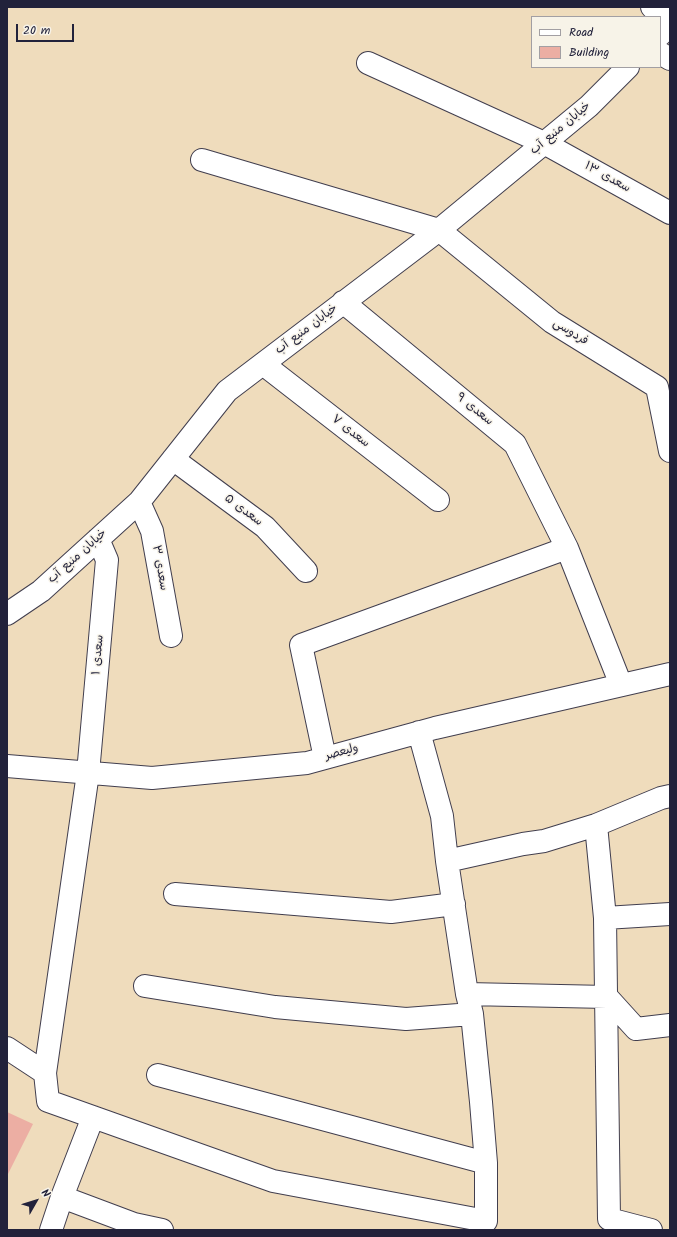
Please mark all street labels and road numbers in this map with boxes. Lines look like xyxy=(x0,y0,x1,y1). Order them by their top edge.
street label: خیابان منبع آب xyxy=(528,100,594,158)
street label: سعدی ۱۳ xyxy=(582,160,632,196)
street label: خیابان منبع آب xyxy=(273,302,341,358)
street label: فردوسی xyxy=(550,317,590,349)
street label: سعدی ۹ xyxy=(453,391,495,429)
street label: سعدی ۷ xyxy=(328,413,372,451)
street label: سعدی ۵ xyxy=(221,492,265,530)
street label: خیابان منبع آب xyxy=(46,527,110,587)
street label: سعدی ۳ xyxy=(148,544,170,592)
street label: سعدی ۱ xyxy=(90,634,108,676)
street label: ولیعصر xyxy=(324,742,360,764)

